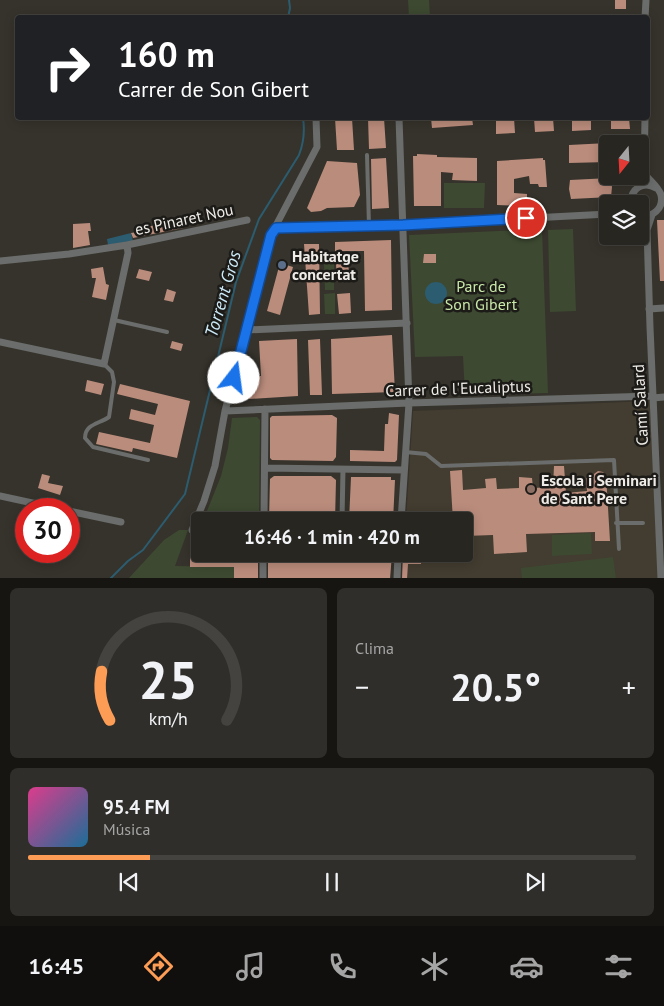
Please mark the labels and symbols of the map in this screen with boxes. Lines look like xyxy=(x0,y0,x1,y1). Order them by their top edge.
north arrow xyxy=(599,135,649,185)
pin xyxy=(505,197,547,239)
street label: es Pinaret Nou xyxy=(133,199,235,239)
place label: Habitatge concertat xyxy=(292,246,359,284)
water label: Torrent Gros xyxy=(199,247,246,340)
marker: Habitatge concertat xyxy=(276,259,288,271)
park label: Parc de Son Gibert xyxy=(445,276,518,314)
position arrow xyxy=(207,351,259,403)
street label: Camí Salard xyxy=(628,364,652,446)
street label: Carrer de l'Eucaliptus xyxy=(385,375,531,401)
place label: Escola i Seminari de Sant Pere xyxy=(541,470,657,508)
marker: Escola i Seminari de Sant Pere xyxy=(525,483,537,495)
speed limit sign: 30 xyxy=(15,498,80,563)

